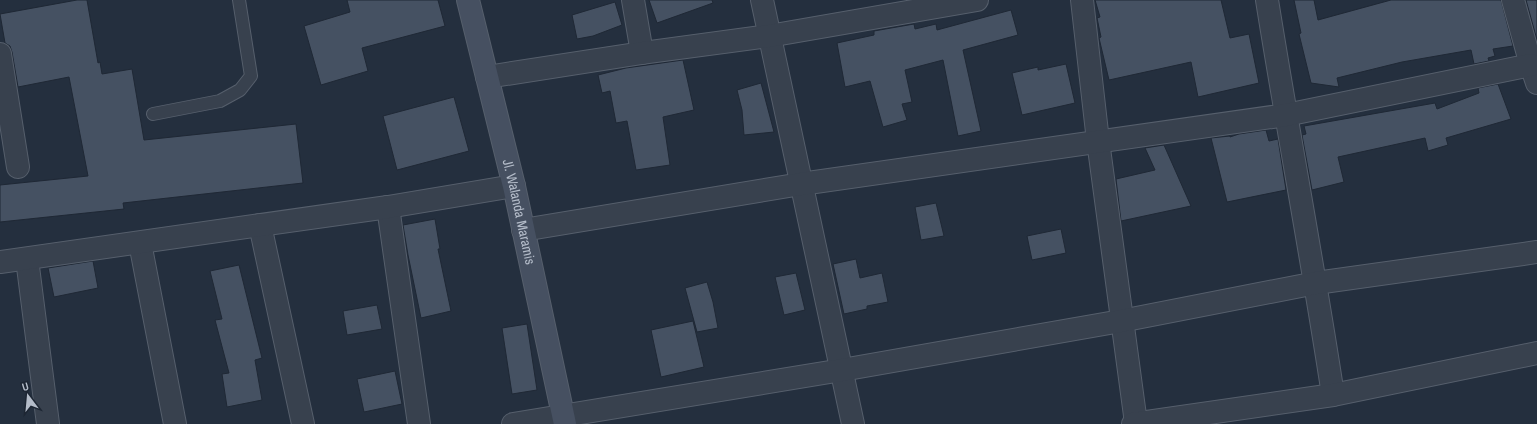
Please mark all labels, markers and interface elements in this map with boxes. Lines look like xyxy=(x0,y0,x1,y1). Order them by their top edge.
street label: Jl. Walanda Maramis xyxy=(499,157,540,267)
north arrow xyxy=(8,376,48,416)
text: U xyxy=(20,379,30,394)

